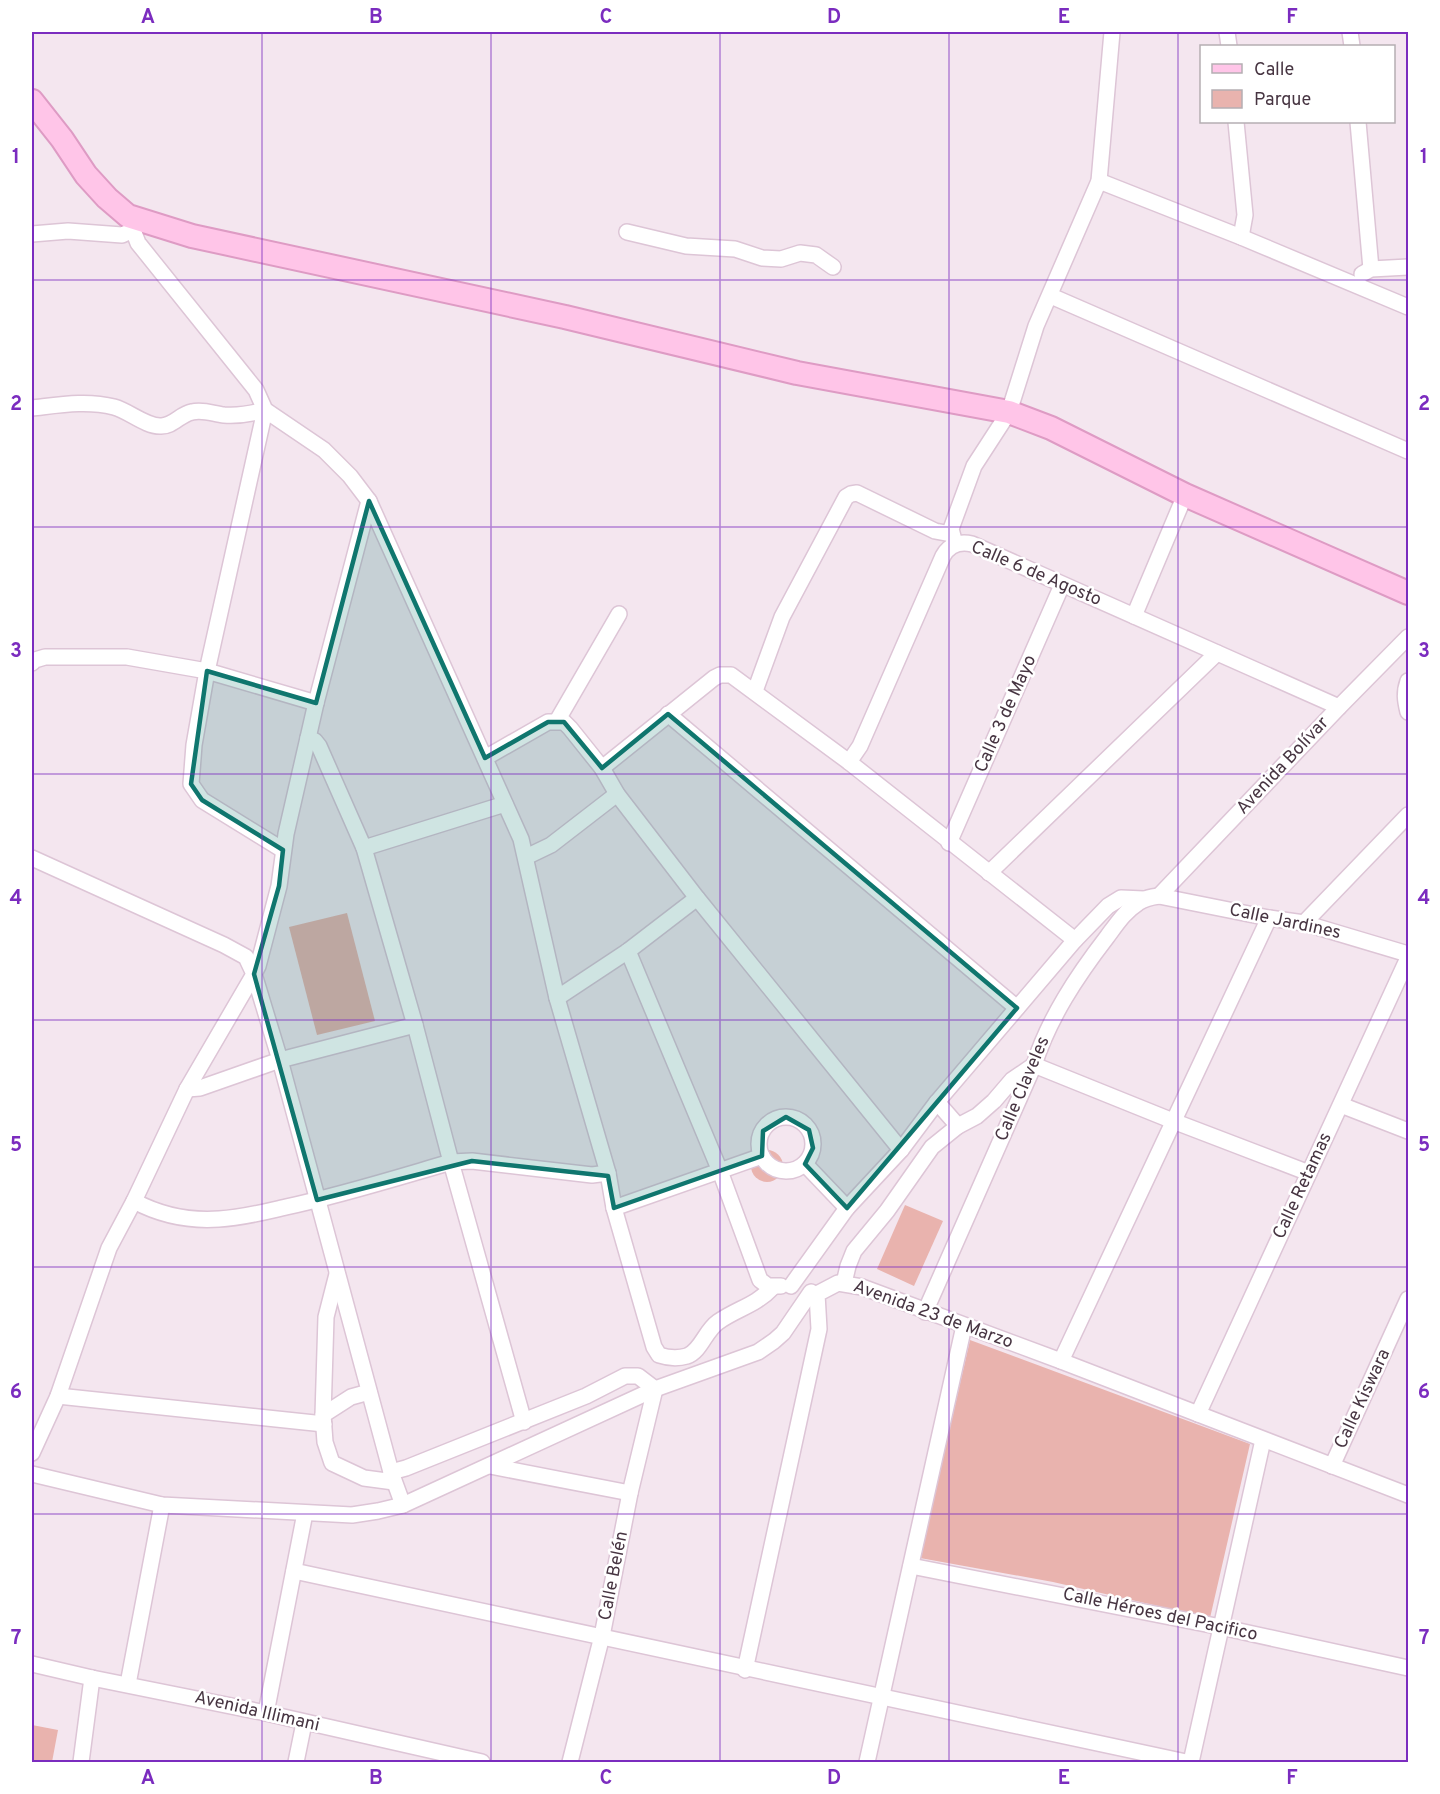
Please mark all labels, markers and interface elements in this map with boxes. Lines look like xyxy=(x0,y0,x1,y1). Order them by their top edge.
text: A xyxy=(141,5,155,31)
text: B xyxy=(369,5,383,31)
text: C xyxy=(600,5,612,31)
text: D xyxy=(827,5,841,31)
text: E xyxy=(1058,5,1070,31)
text: F xyxy=(1286,5,1298,31)
legend xyxy=(1200,45,1395,123)
text: Calle xyxy=(1254,59,1294,82)
text: Parque xyxy=(1254,89,1311,112)
text: 1 xyxy=(12,145,20,171)
text: 1 xyxy=(1420,145,1428,171)
text: 2 xyxy=(10,392,22,418)
text: 2 xyxy=(1418,392,1430,418)
street label: Calle 6 de Agosto xyxy=(967,536,1105,612)
text: 3 xyxy=(10,639,22,665)
text: 3 xyxy=(1418,639,1430,665)
street label: Calle 3 de Mayo xyxy=(970,652,1042,776)
street label: Avenida Bolívar xyxy=(1232,712,1334,820)
text: 4 xyxy=(10,886,22,912)
text: 4 xyxy=(1418,886,1430,912)
street label: Calle Jardines xyxy=(1227,899,1343,945)
street label: Calle Claveles xyxy=(991,1033,1055,1145)
street label: Calle Retamas xyxy=(1268,1129,1338,1243)
text: 5 xyxy=(10,1133,22,1159)
text: 5 xyxy=(1418,1133,1430,1159)
street label: Avenida 23 de Marzo xyxy=(850,1275,1016,1355)
street label: Calle Kiswara xyxy=(1330,1345,1396,1453)
text: 6 xyxy=(10,1380,22,1406)
text: 6 xyxy=(1418,1380,1430,1406)
street label: Calle Belén xyxy=(594,1529,634,1623)
street label: Calle Héroes del Pacifico xyxy=(1060,1583,1260,1647)
text: 7 xyxy=(11,1626,21,1652)
text: 7 xyxy=(1419,1626,1429,1652)
street label: Avenida Illimani xyxy=(192,1686,322,1738)
text: A xyxy=(141,1766,155,1792)
text: B xyxy=(369,1766,383,1792)
text: C xyxy=(600,1766,612,1792)
text: D xyxy=(827,1766,841,1792)
text: E xyxy=(1058,1766,1070,1792)
text: F xyxy=(1286,1766,1298,1792)

